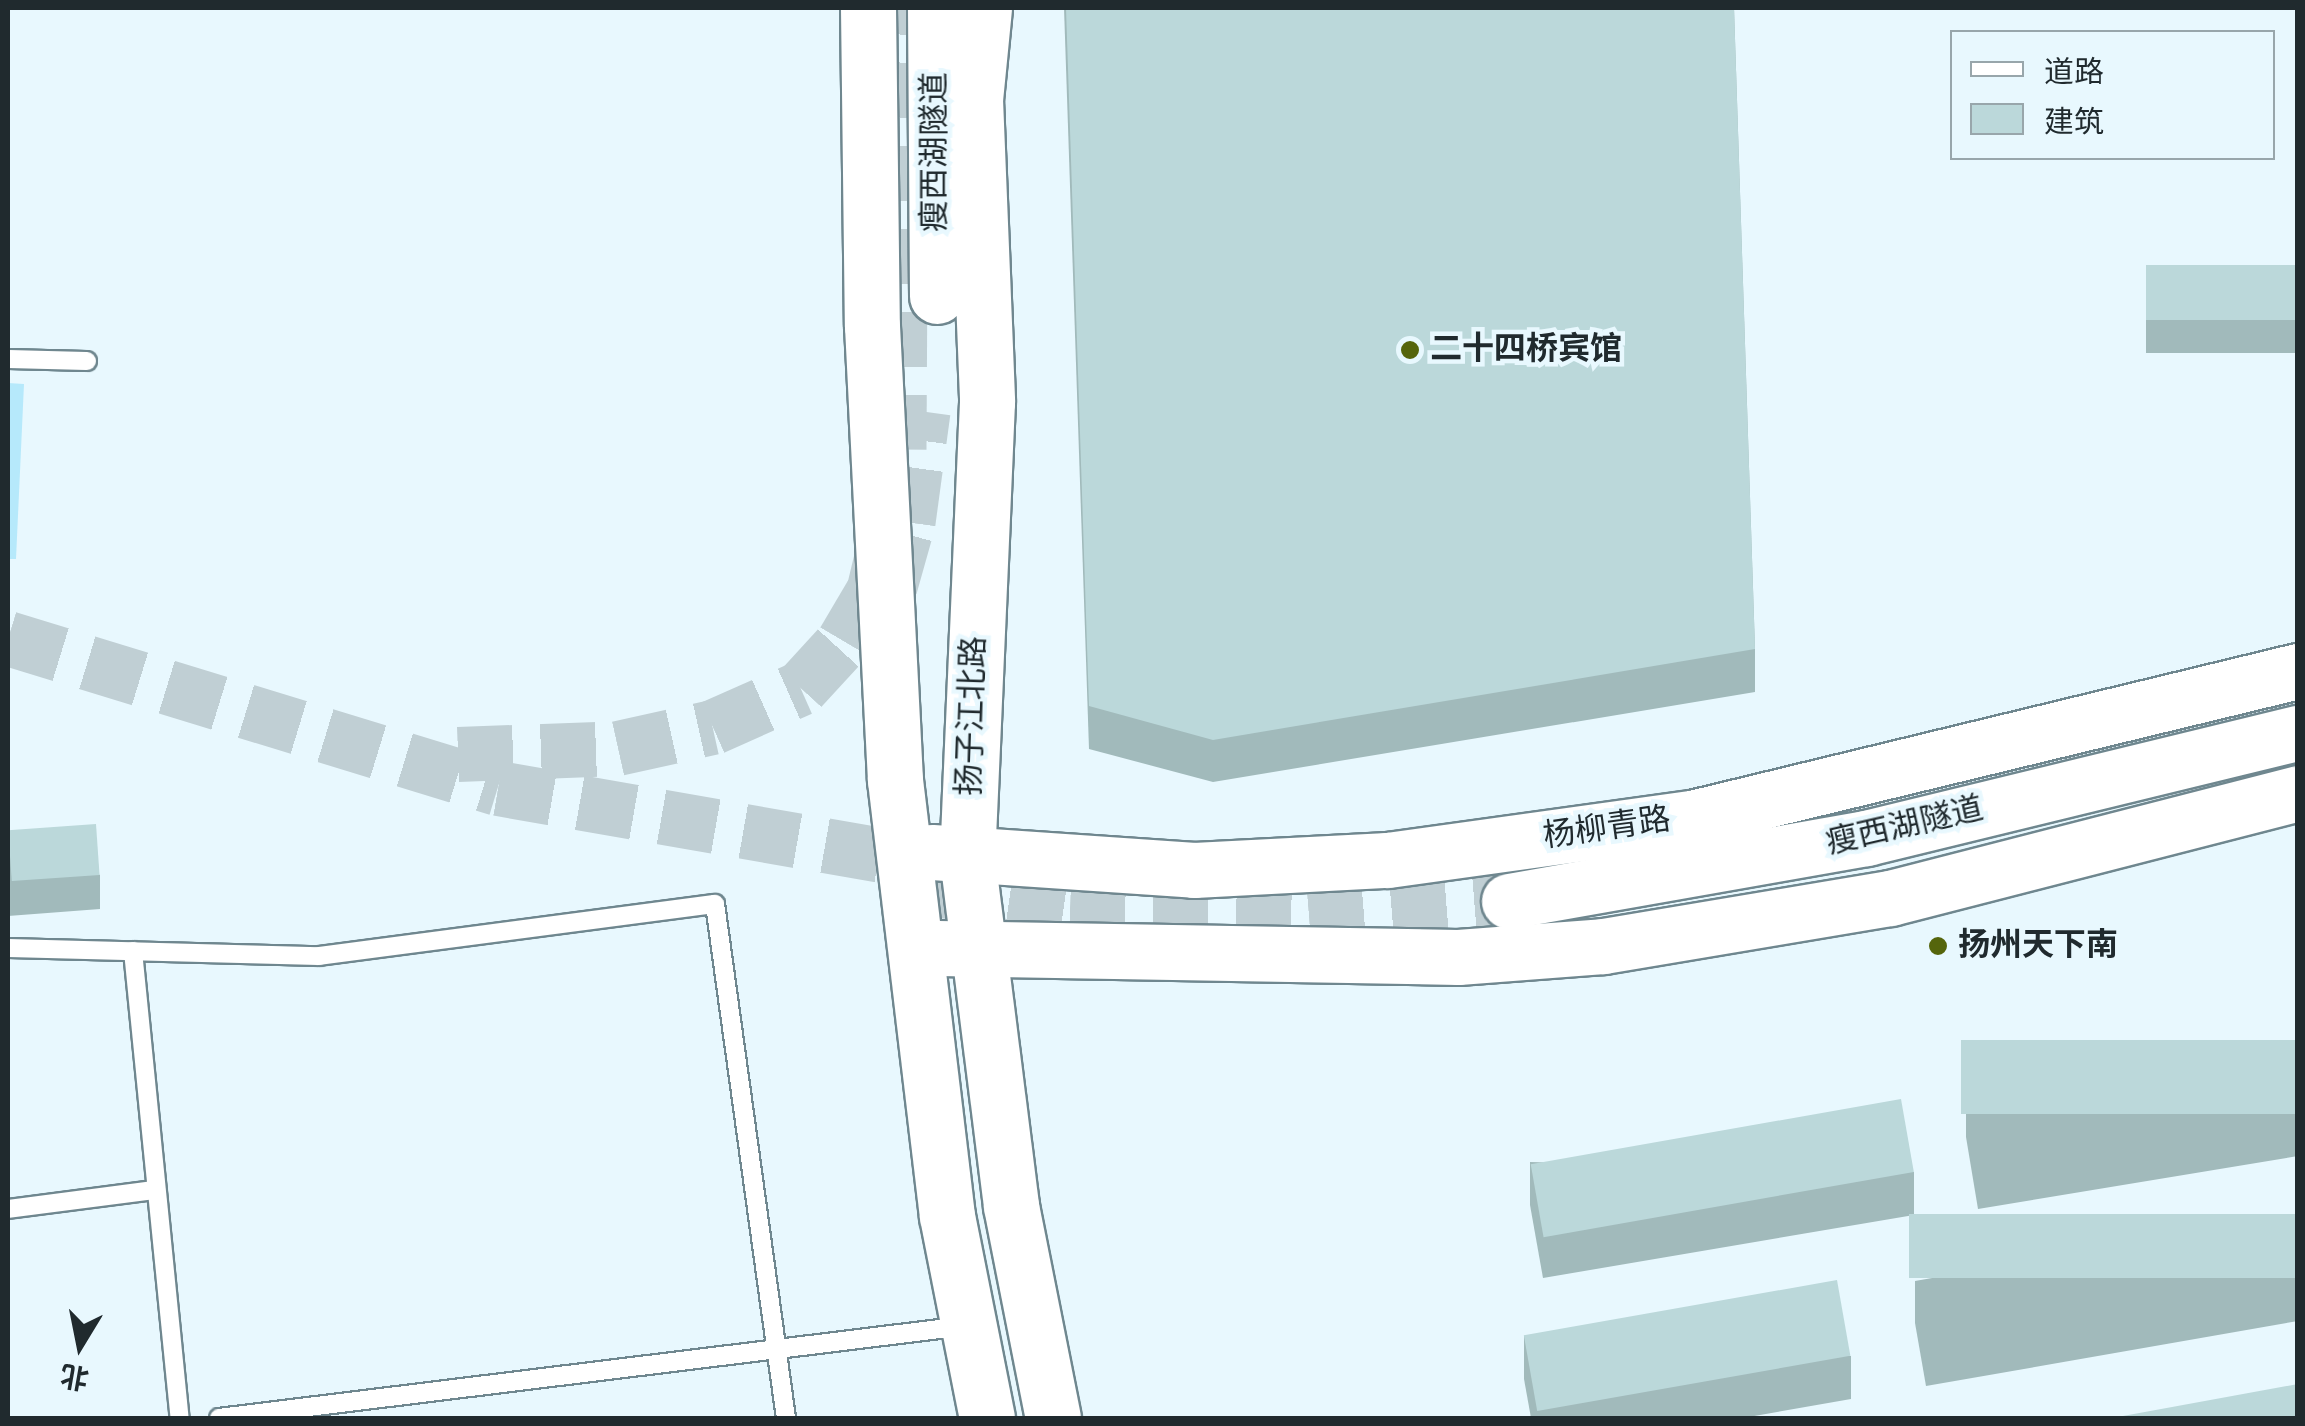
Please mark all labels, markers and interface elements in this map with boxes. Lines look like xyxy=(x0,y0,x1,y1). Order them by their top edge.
legend xyxy=(1950,30,2275,160)
text: 道路 xyxy=(2044,55,2104,91)
street label: 瘦西湖隧道 xyxy=(917,72,955,232)
text: 建筑 xyxy=(2044,105,2104,141)
place label: 二十四桥宾馆 xyxy=(1430,331,1622,369)
marker: 二十四桥宾馆 xyxy=(1399,339,1421,361)
street label: 扬子江北路 xyxy=(951,635,995,797)
street label: 瘦西湖隧道 xyxy=(1823,790,1987,864)
street label: 杨柳青路 xyxy=(1541,801,1673,857)
place label: 扬州天下南 xyxy=(1958,927,2118,965)
marker: 扬州天下南 xyxy=(1927,935,1949,957)
north arrow xyxy=(30,1296,130,1396)
text: 北 xyxy=(58,1357,91,1395)

